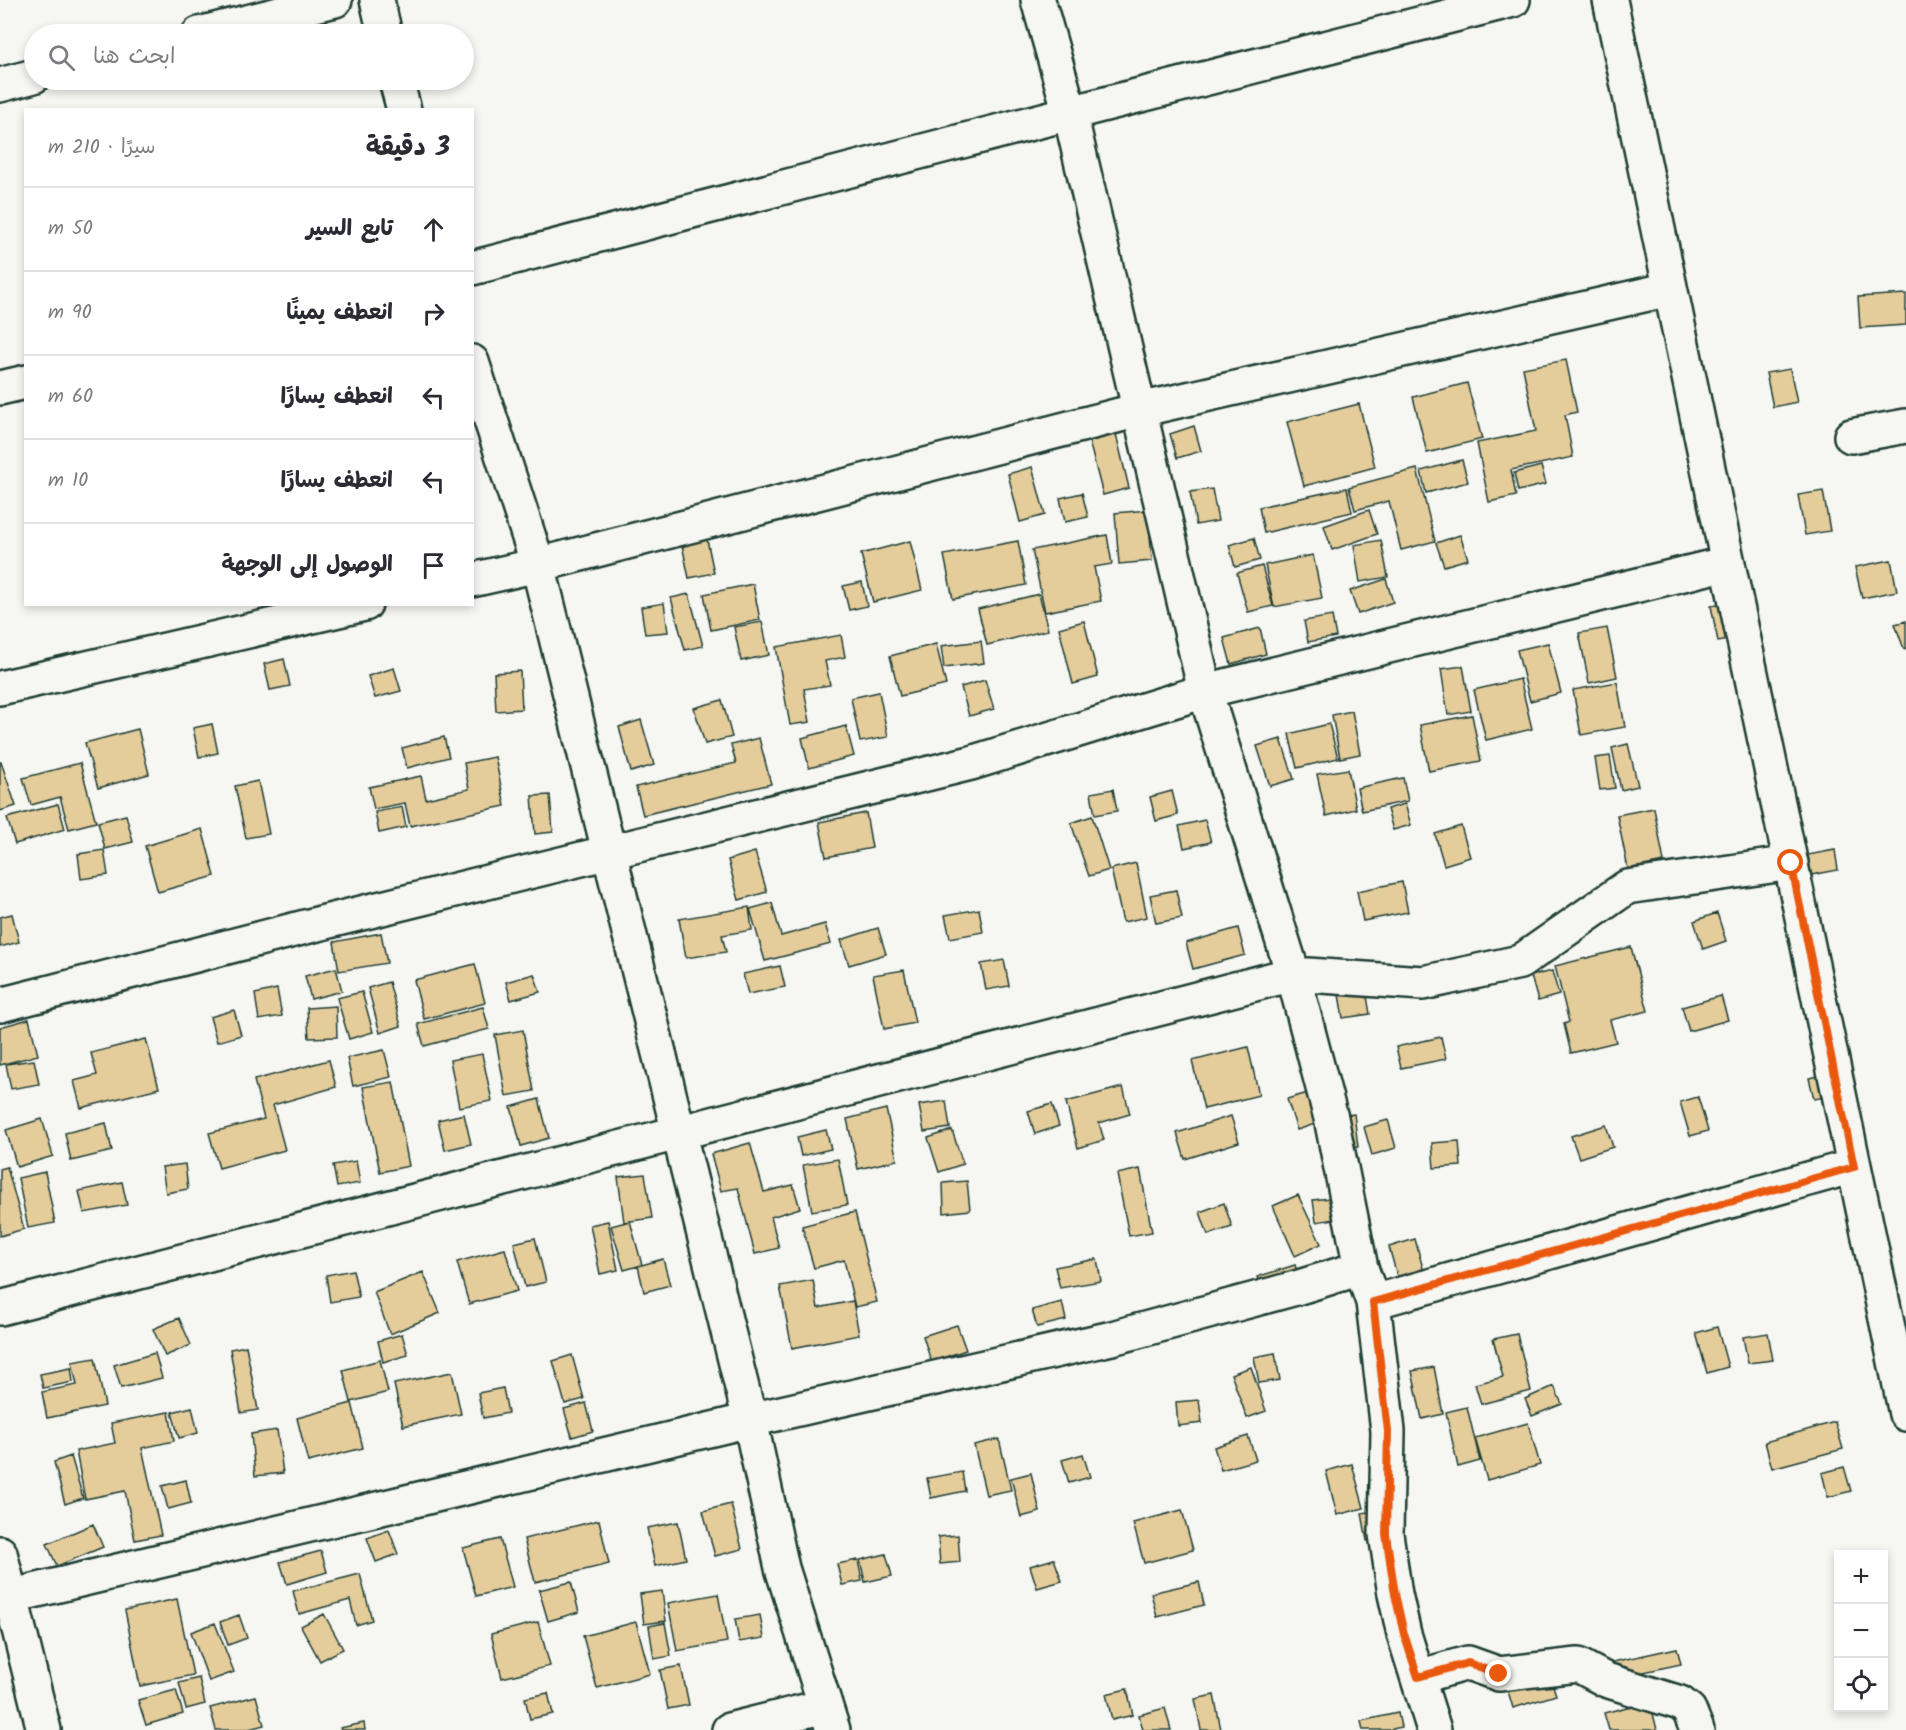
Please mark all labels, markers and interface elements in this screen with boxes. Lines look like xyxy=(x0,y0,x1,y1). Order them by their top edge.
search box xyxy=(24,24,474,90)
text: ابحث هنا xyxy=(93,40,175,75)
icon: search xyxy=(45,41,78,74)
text: 3 دقيقة xyxy=(366,127,450,169)
text: سيرًا · 210 m xyxy=(48,132,155,164)
text: تابع السير xyxy=(306,212,393,247)
text: 50 m xyxy=(48,213,93,245)
icon: ahead xyxy=(417,213,450,246)
text: انعطف يمينًا xyxy=(286,296,393,331)
text: 90 m xyxy=(48,297,92,329)
icon: right xyxy=(417,297,450,330)
text: انعطف يسارًا xyxy=(281,380,393,415)
text: 60 m xyxy=(48,381,93,413)
icon: left xyxy=(417,381,450,414)
text: انعطف يسارًا xyxy=(281,464,393,499)
text: 10 m xyxy=(48,465,88,497)
icon: left xyxy=(417,465,450,498)
text: الوصول إلى الوجهة xyxy=(221,548,393,583)
icon: arrive xyxy=(417,549,450,582)
route start xyxy=(1777,849,1803,875)
map controls xyxy=(1834,1550,1888,1712)
button: + xyxy=(1834,1550,1888,1604)
button: − xyxy=(1834,1604,1888,1658)
button: locate xyxy=(1834,1658,1888,1712)
route end xyxy=(1485,1660,1511,1686)

